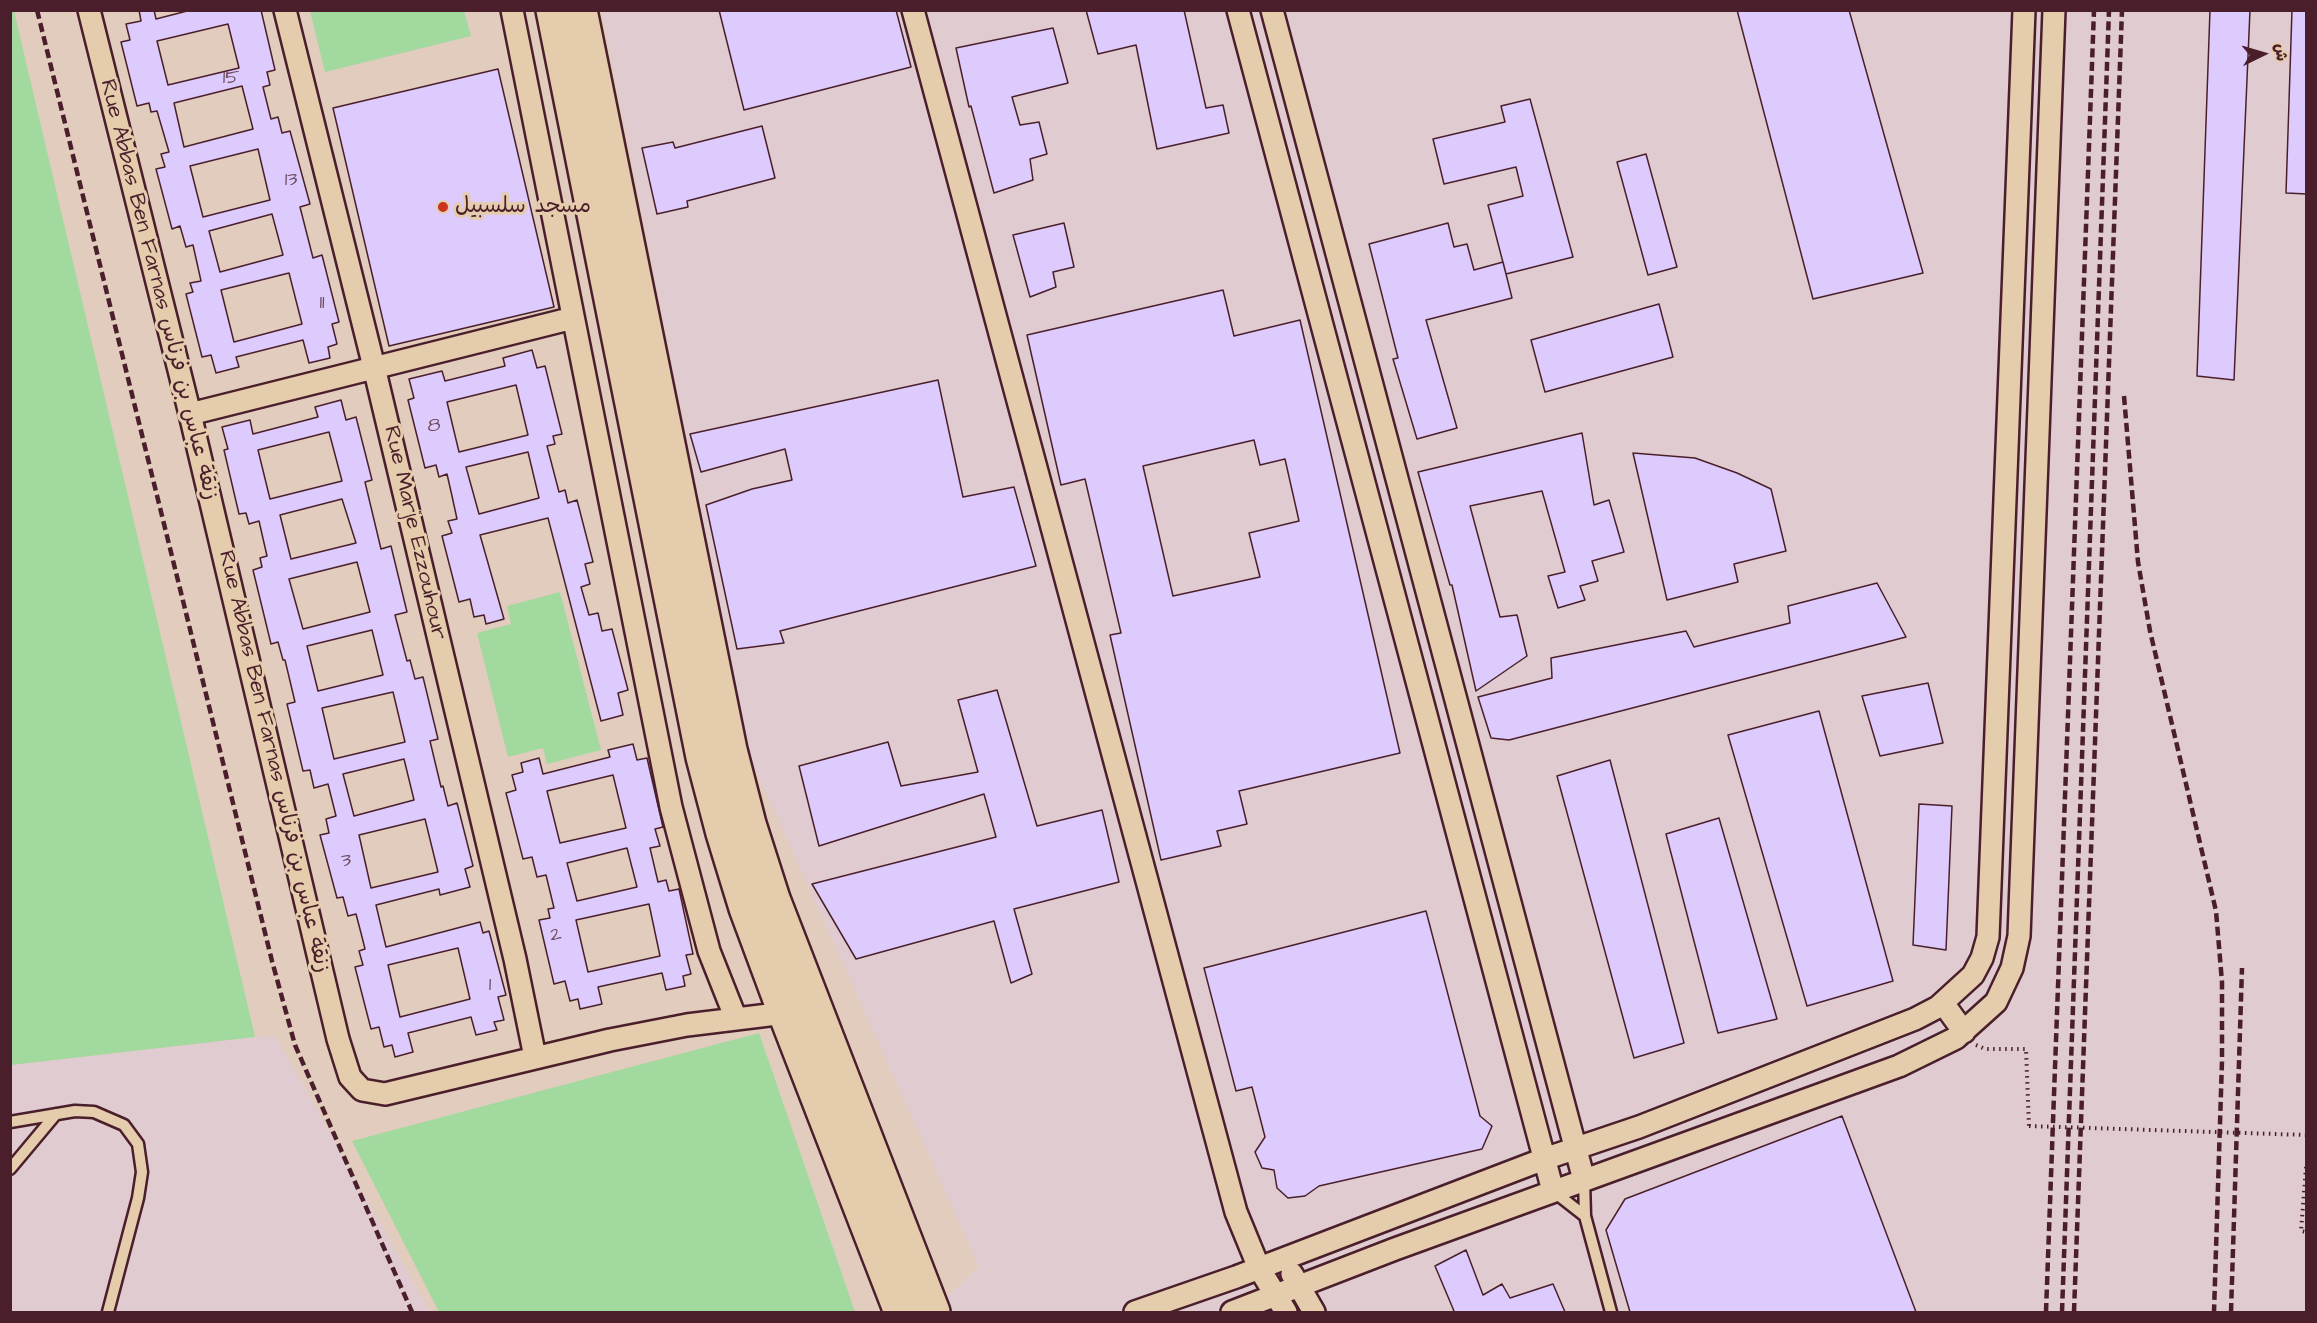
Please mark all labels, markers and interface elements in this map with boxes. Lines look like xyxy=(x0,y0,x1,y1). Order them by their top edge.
north arrow xyxy=(2233,24,2293,84)
text: ش xyxy=(2269,43,2293,62)
house number: 15 xyxy=(223,67,239,91)
street label: Rue Abbas Ben Farnas زنقة عباس بن فرناس xyxy=(93,77,223,503)
house number: 13 xyxy=(285,169,297,193)
place label: مسجد سلسبيل xyxy=(455,194,591,220)
marker: مسجد سلسبيل xyxy=(436,200,450,214)
house number: 11 xyxy=(319,292,325,316)
house number: 8 xyxy=(428,415,440,439)
street label: Rue Marje Ezzouhour xyxy=(377,424,451,642)
street label: Rue Abbas Ben Farnas زنقة عباس بن فرناس xyxy=(211,548,335,976)
house number: 3 xyxy=(341,850,351,874)
house number: 2 xyxy=(550,924,562,948)
house number: 1 xyxy=(489,974,491,998)

